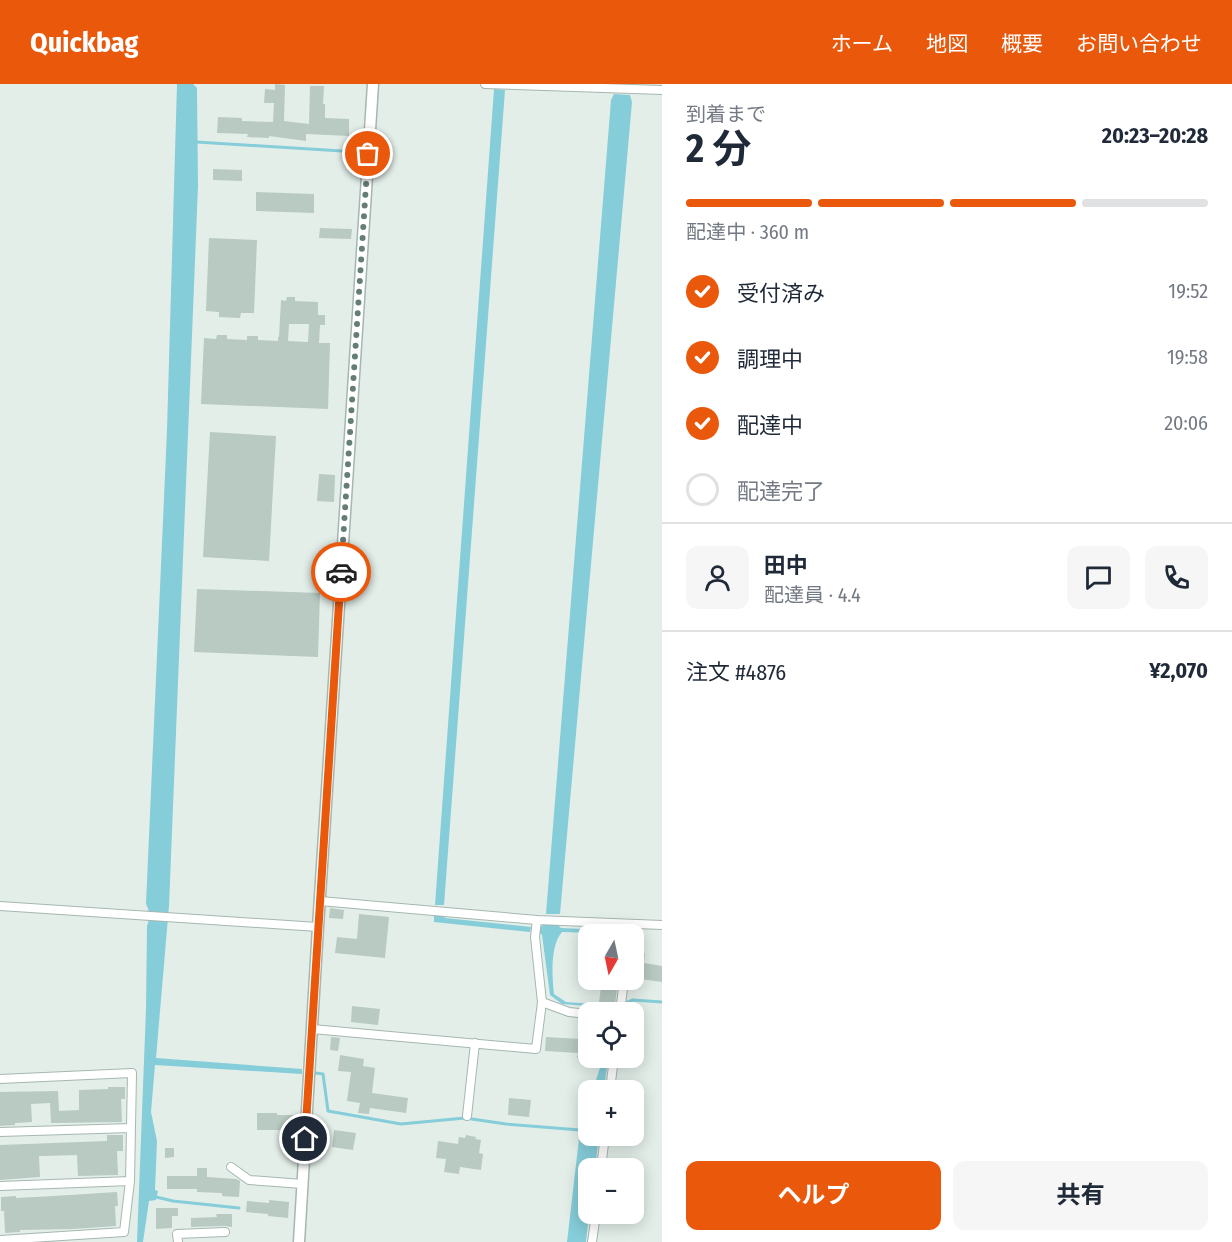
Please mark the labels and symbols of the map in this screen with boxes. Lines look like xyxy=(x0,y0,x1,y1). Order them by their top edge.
pin xyxy=(342,128,393,179)
courier xyxy=(311,542,371,602)
north arrow xyxy=(578,924,644,990)
pin xyxy=(279,1113,330,1164)

